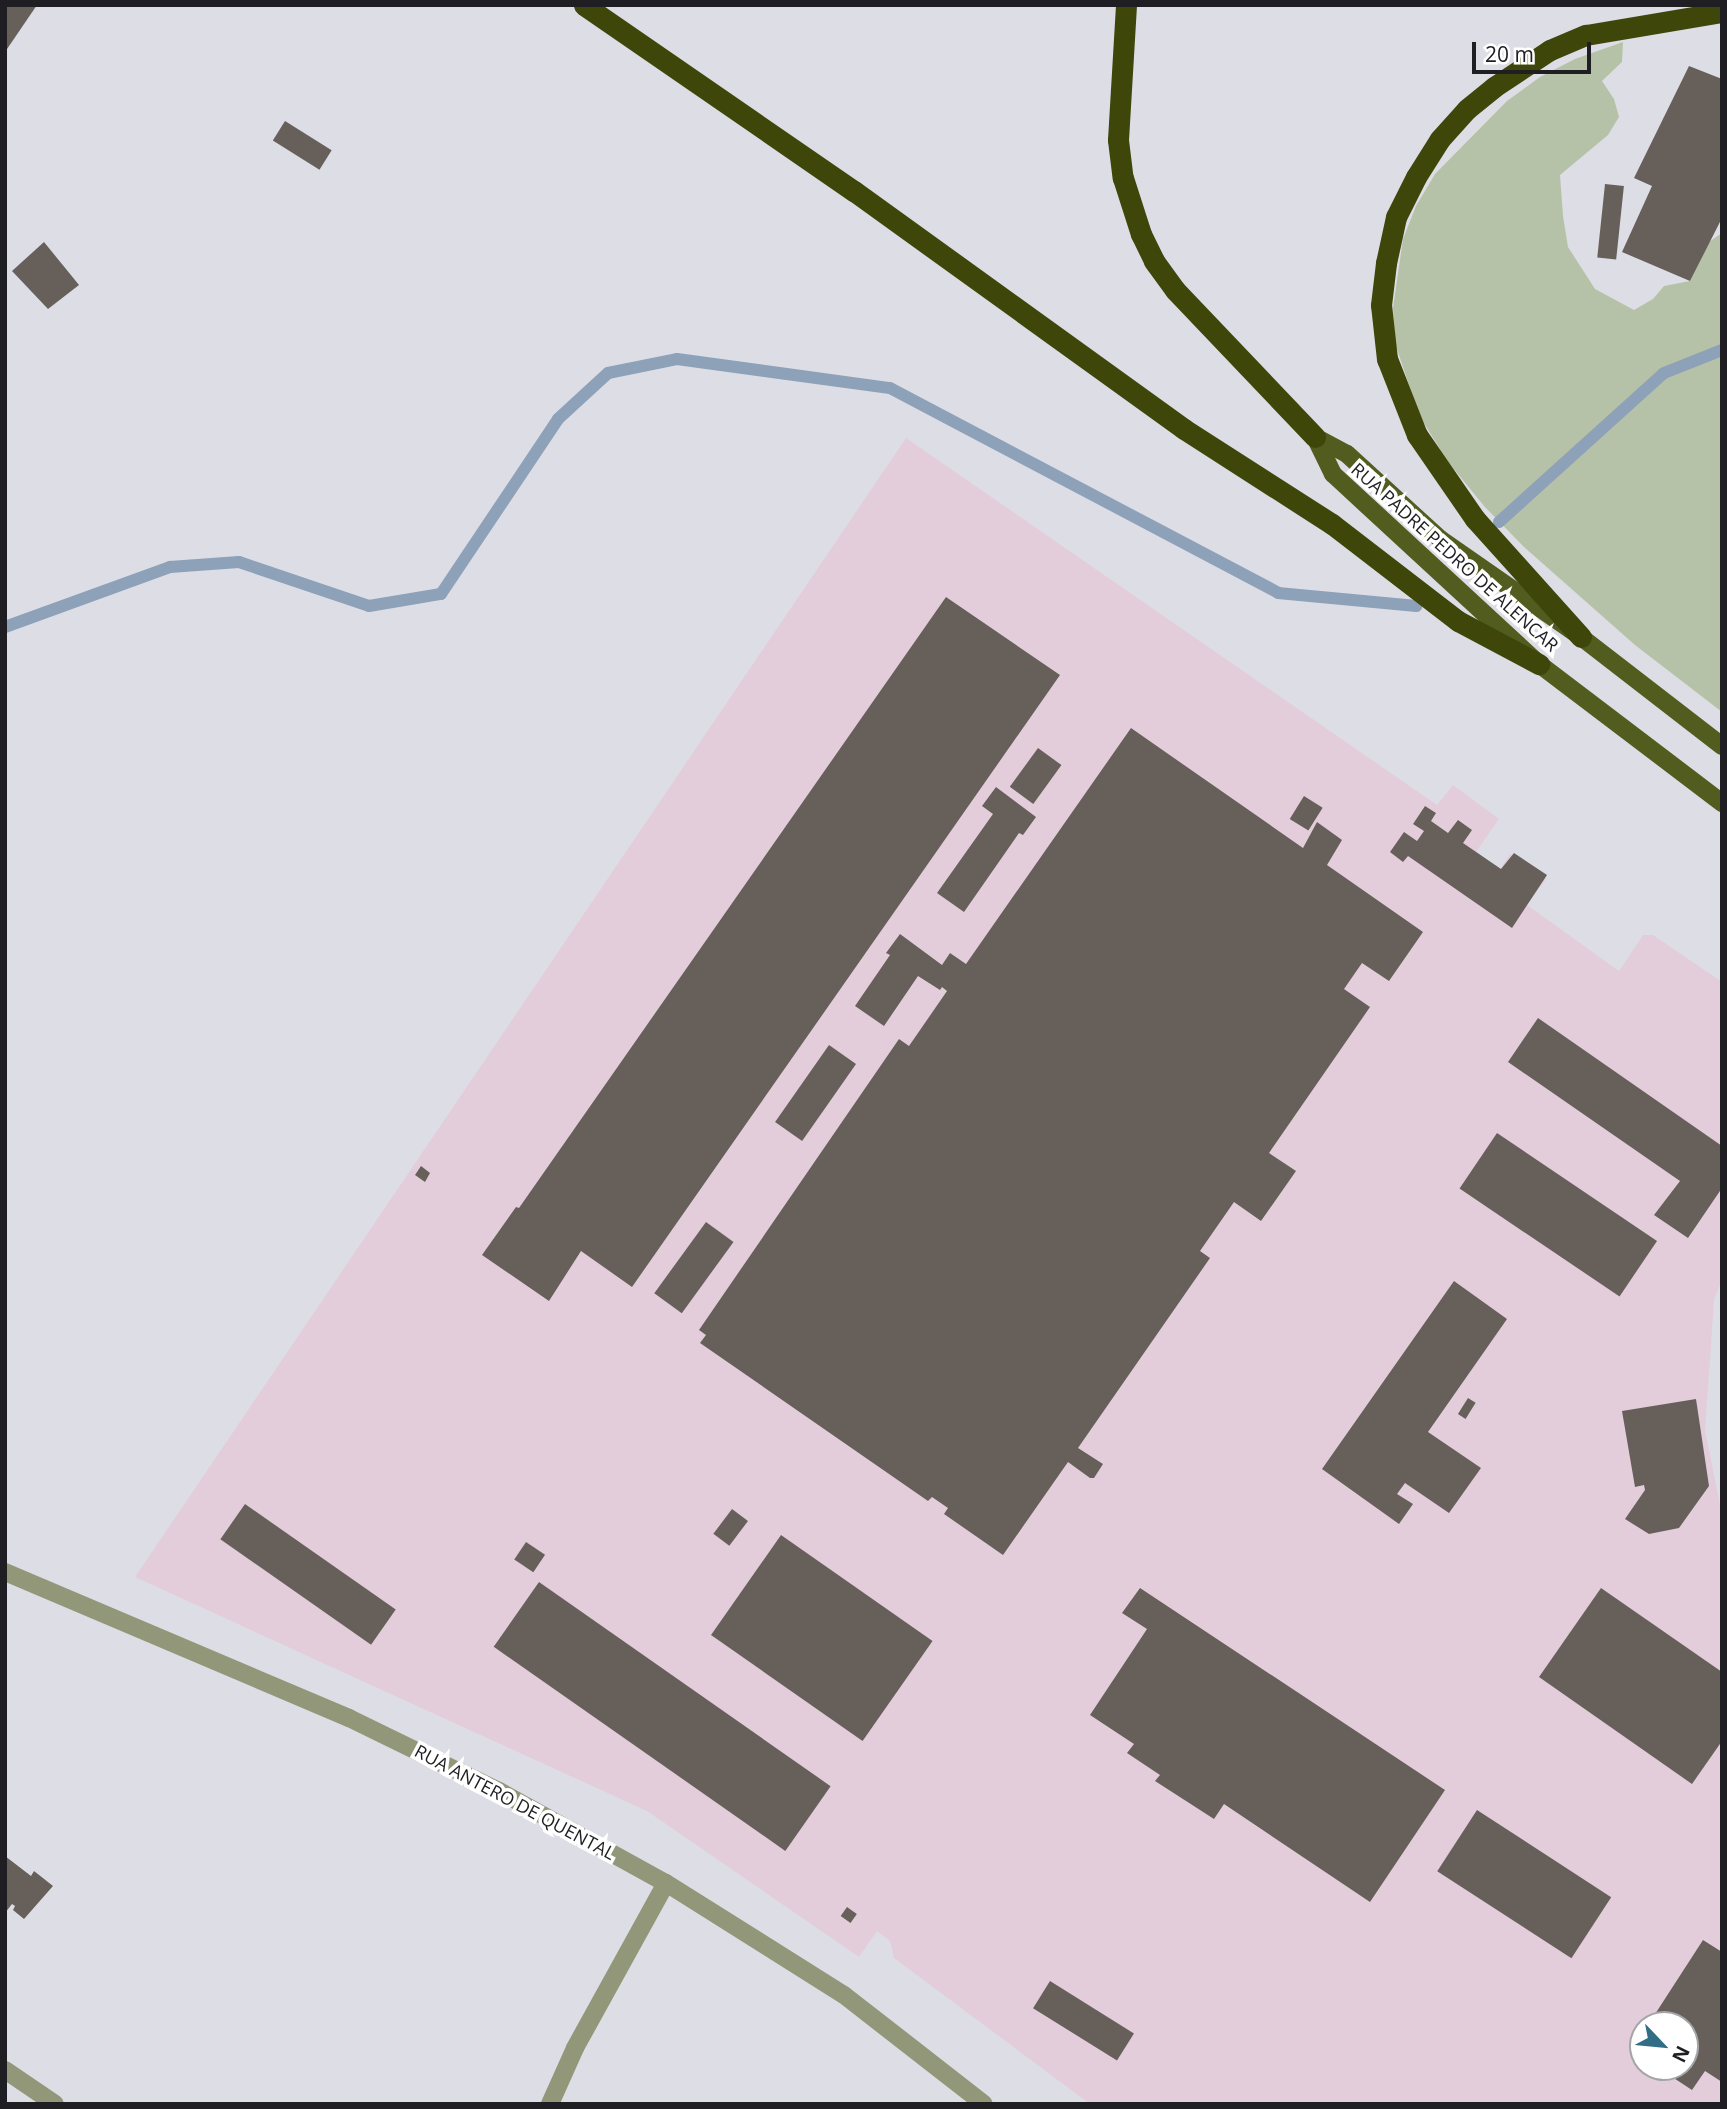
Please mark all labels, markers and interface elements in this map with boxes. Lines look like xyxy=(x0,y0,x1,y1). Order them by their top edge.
scale bar xyxy=(1475,28,1594,72)
text: 20 m xyxy=(1485,40,1534,68)
street label: RUA PADRE PEDRO DE ALENCAR xyxy=(1347,458,1563,656)
street label: RUA ANTERO DE QUENTAL xyxy=(411,1740,619,1864)
north arrow xyxy=(1629,2011,1699,2081)
text: N xyxy=(1666,2042,1696,2067)

